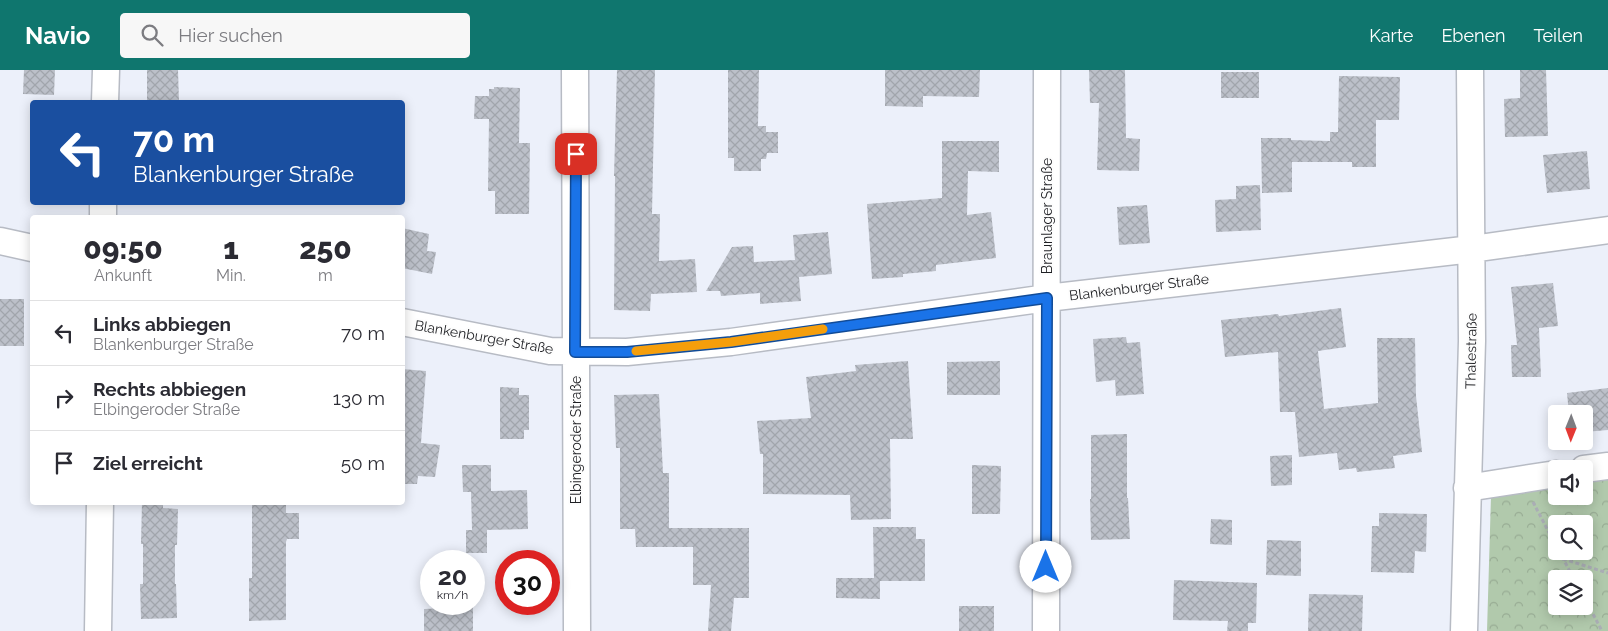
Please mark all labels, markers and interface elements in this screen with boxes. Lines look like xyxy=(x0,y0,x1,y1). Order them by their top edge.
search box xyxy=(120,13,470,58)
text: Navio xyxy=(25,21,90,50)
icon: search xyxy=(138,21,166,49)
text: Hier suchen xyxy=(178,24,283,46)
text: Karte xyxy=(1369,25,1413,46)
text: Ebenen xyxy=(1441,25,1506,46)
text: Teilen xyxy=(1534,25,1583,46)
text: 70 m xyxy=(133,119,215,160)
icon: left xyxy=(50,120,115,185)
pin xyxy=(555,133,597,175)
icon: arrive xyxy=(562,140,590,168)
street label: Braunlager Straße xyxy=(1039,158,1055,274)
text: Blankenburger Straße xyxy=(133,161,354,187)
text: 09:50 xyxy=(83,231,163,266)
text: 1 xyxy=(223,231,239,266)
text: 250 xyxy=(299,231,352,266)
text: Ankunft xyxy=(94,266,152,285)
text: Min. xyxy=(216,266,246,285)
text: m xyxy=(318,266,333,285)
street label: Blankenburger Straße xyxy=(1068,270,1210,304)
text: Links abbiegen xyxy=(93,313,231,335)
street label: Thalestraße xyxy=(1462,313,1480,389)
street label: Blankenburger Straße xyxy=(413,317,555,357)
icon: left xyxy=(50,319,78,347)
text: 70 m xyxy=(341,322,385,344)
text: Blankenburger Straße xyxy=(93,335,254,354)
street label: Elbingeroder Straße xyxy=(568,376,584,504)
text: Rechts abbiegen xyxy=(93,378,246,400)
icon: right xyxy=(50,384,78,412)
text: 130 m xyxy=(333,387,385,409)
text: Elbingeroder Straße xyxy=(93,400,240,419)
north arrow xyxy=(1548,405,1592,450)
map controls xyxy=(1548,405,1593,615)
icon: arrive xyxy=(50,449,78,477)
text: Ziel erreicht xyxy=(93,452,203,474)
text: 50 m xyxy=(341,452,385,474)
button: sound xyxy=(1548,460,1593,505)
button: search xyxy=(1548,515,1593,560)
position arrow xyxy=(1019,540,1071,592)
speed limit sign: 30 xyxy=(495,550,560,615)
text: 20 xyxy=(438,561,467,591)
button: layers xyxy=(1548,570,1593,615)
text: km/h xyxy=(437,588,468,602)

